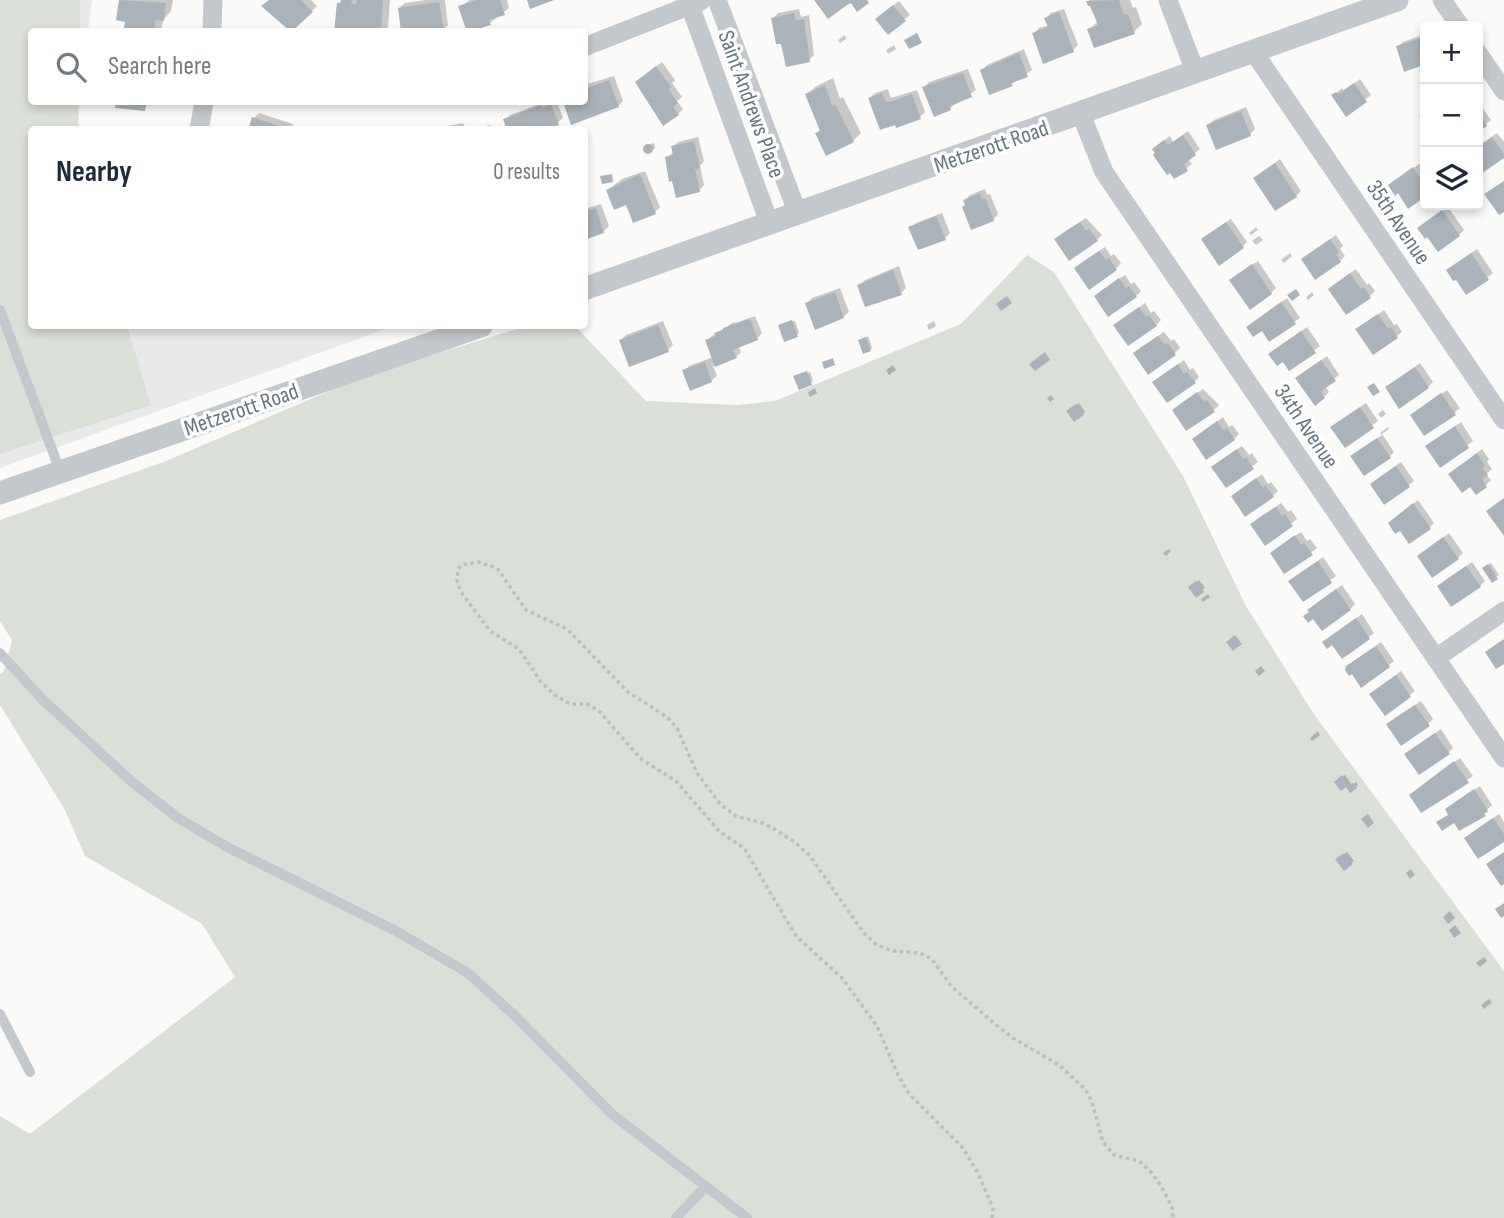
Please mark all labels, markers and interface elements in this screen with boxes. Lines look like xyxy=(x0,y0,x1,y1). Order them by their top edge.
map controls xyxy=(1420,21,1483,210)
button: + xyxy=(1420,21,1483,84)
street label: Saint Andrews Place xyxy=(711,27,791,182)
search box xyxy=(28,28,588,105)
icon: search xyxy=(52,48,90,86)
text: Search here xyxy=(108,51,211,82)
button: − xyxy=(1420,84,1483,147)
street label: Metzerott Road xyxy=(931,114,1052,180)
button: layers xyxy=(1420,147,1483,210)
text: Nearby xyxy=(56,154,132,190)
text: 0 results xyxy=(493,158,560,186)
street label: 35th Avenue xyxy=(1360,175,1437,270)
street label: Metzerott Road xyxy=(181,377,302,443)
street label: 34th Avenue xyxy=(1268,379,1345,474)

